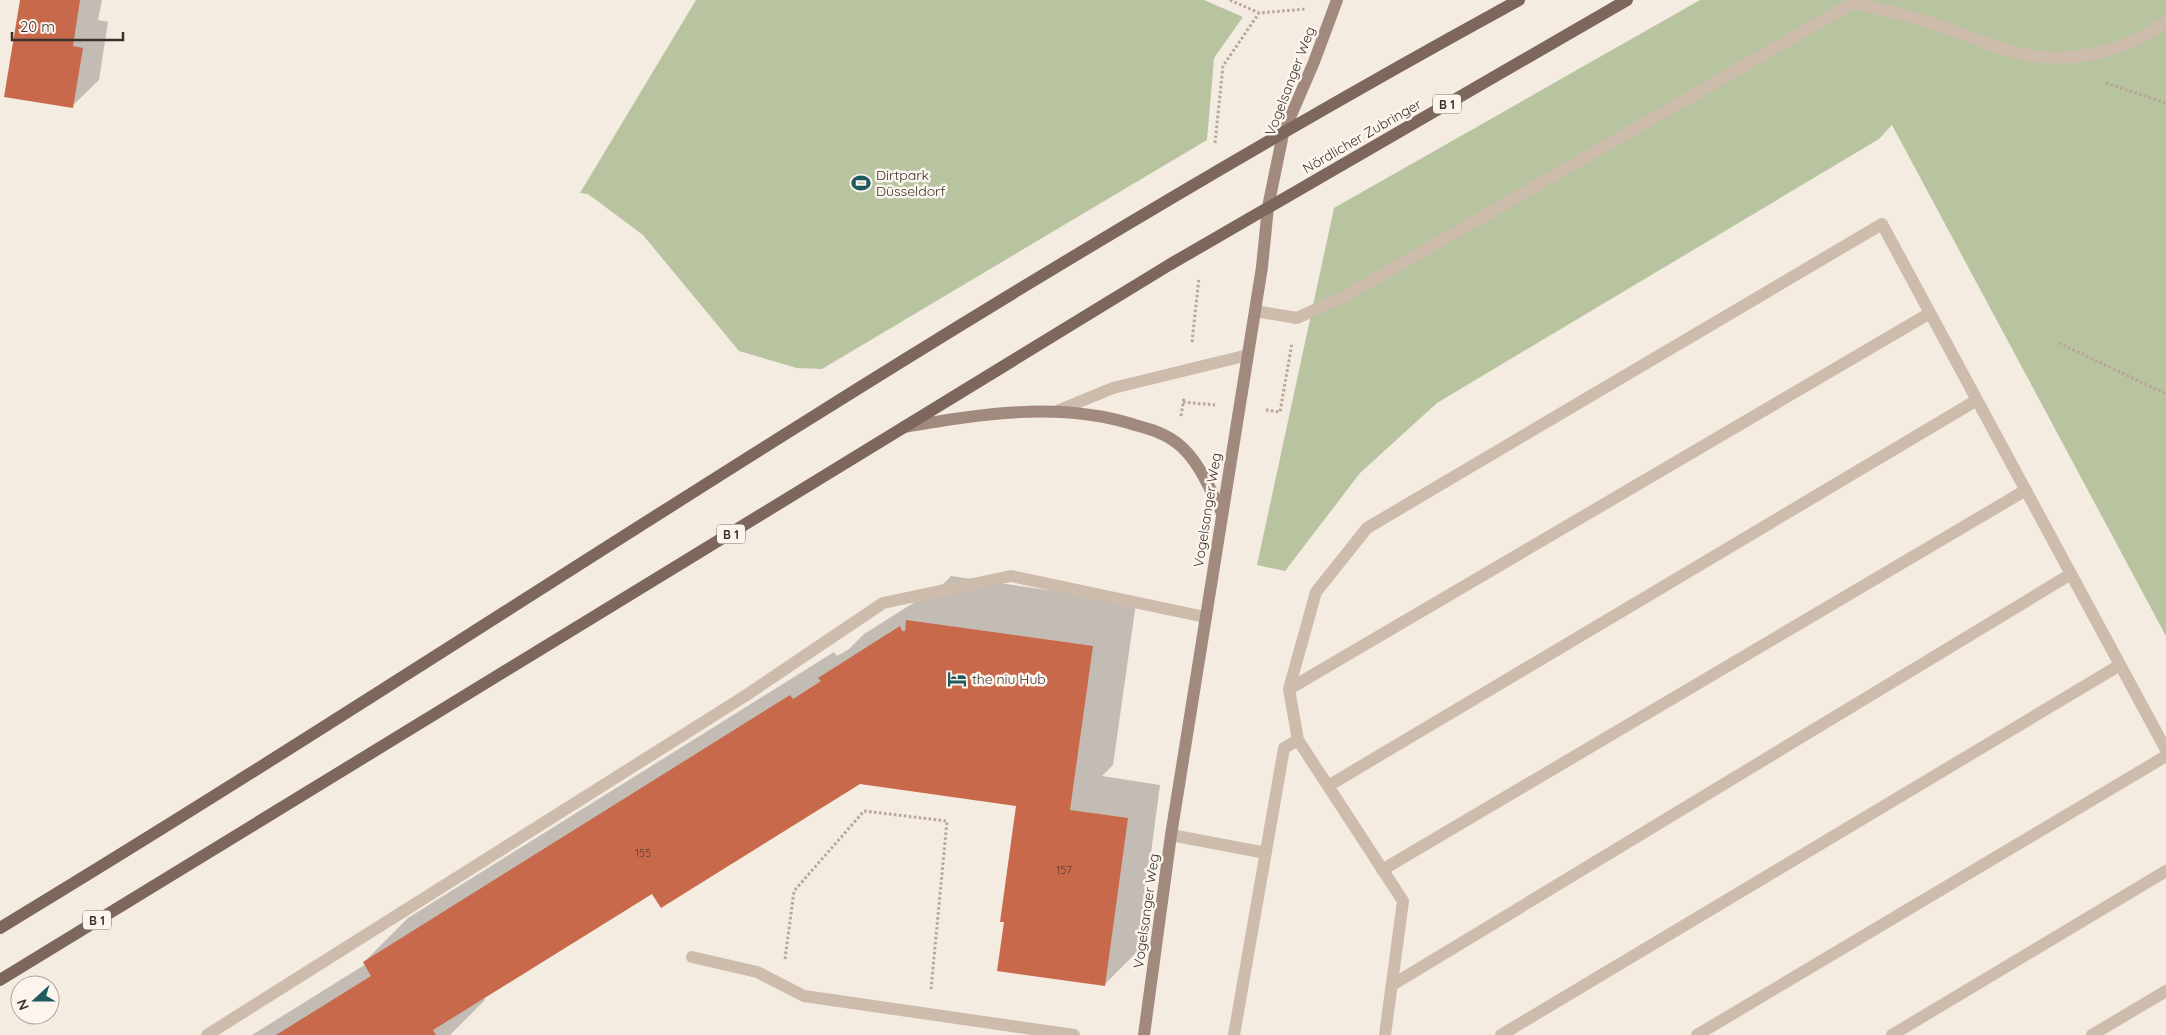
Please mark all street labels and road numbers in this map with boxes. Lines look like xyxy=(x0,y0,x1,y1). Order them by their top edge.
street label: Vogelsanger Weg xyxy=(1261,24,1319,138)
street label: Nördlicher Zubringer xyxy=(1299,94,1425,177)
road number: B 1 xyxy=(1433,95,1461,114)
street label: Vogelsanger Weg xyxy=(1189,451,1225,569)
road number: B 1 xyxy=(717,524,745,544)
street label: Vogelsanger Weg xyxy=(1129,852,1163,970)
road number: B 1 xyxy=(83,910,111,930)

